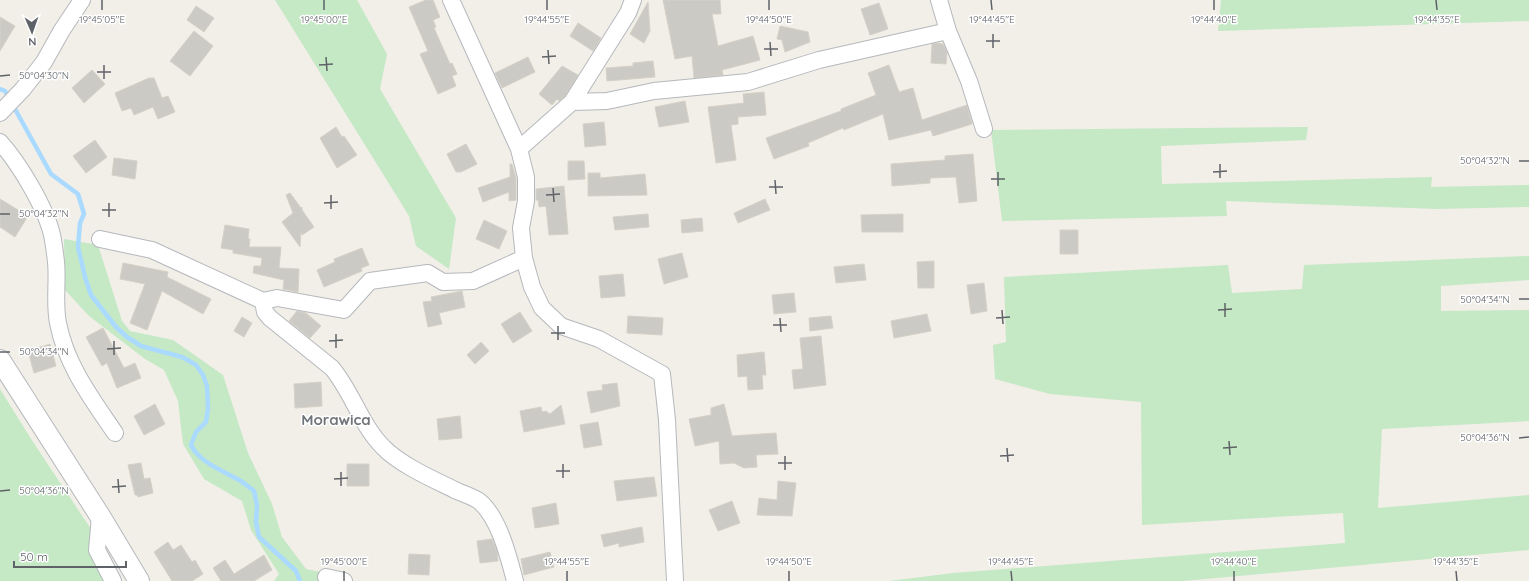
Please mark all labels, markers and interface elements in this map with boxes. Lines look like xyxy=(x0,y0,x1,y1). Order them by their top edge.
north arrow xyxy=(12,12,52,52)
text: 19°45'05"E xyxy=(79,13,125,26)
text: 19°45'00"E xyxy=(301,13,348,26)
text: 19°44'55"E xyxy=(524,13,570,26)
text: 19°44'50"E xyxy=(746,13,792,26)
text: 19°44'45"E xyxy=(969,13,1015,26)
text: 19°44'40"E xyxy=(1191,13,1237,26)
text: 19°44'35"E xyxy=(1414,13,1460,26)
text: N xyxy=(28,35,37,49)
text: 50°04'30"N xyxy=(19,69,69,82)
text: 50°04'32"N xyxy=(1460,154,1510,167)
text: 50°04'32"N xyxy=(19,207,69,220)
text: 50°04'34"N xyxy=(1460,293,1510,306)
text: 50°04'34"N xyxy=(19,345,69,358)
district label: Morawica xyxy=(301,410,371,429)
text: 50°04'36"N xyxy=(1460,431,1510,444)
text: 50°04'36"N xyxy=(19,484,69,497)
scale bar xyxy=(14,543,126,569)
text: 50 m xyxy=(20,549,48,564)
text: 19°45'00"E xyxy=(321,555,368,568)
text: 19°44'55"E xyxy=(544,555,590,568)
text: 19°44'50"E xyxy=(766,555,812,568)
text: 19°44'45"E xyxy=(988,555,1034,568)
text: 19°44'40"E xyxy=(1211,555,1257,568)
text: 19°44'35"E xyxy=(1433,555,1479,568)

